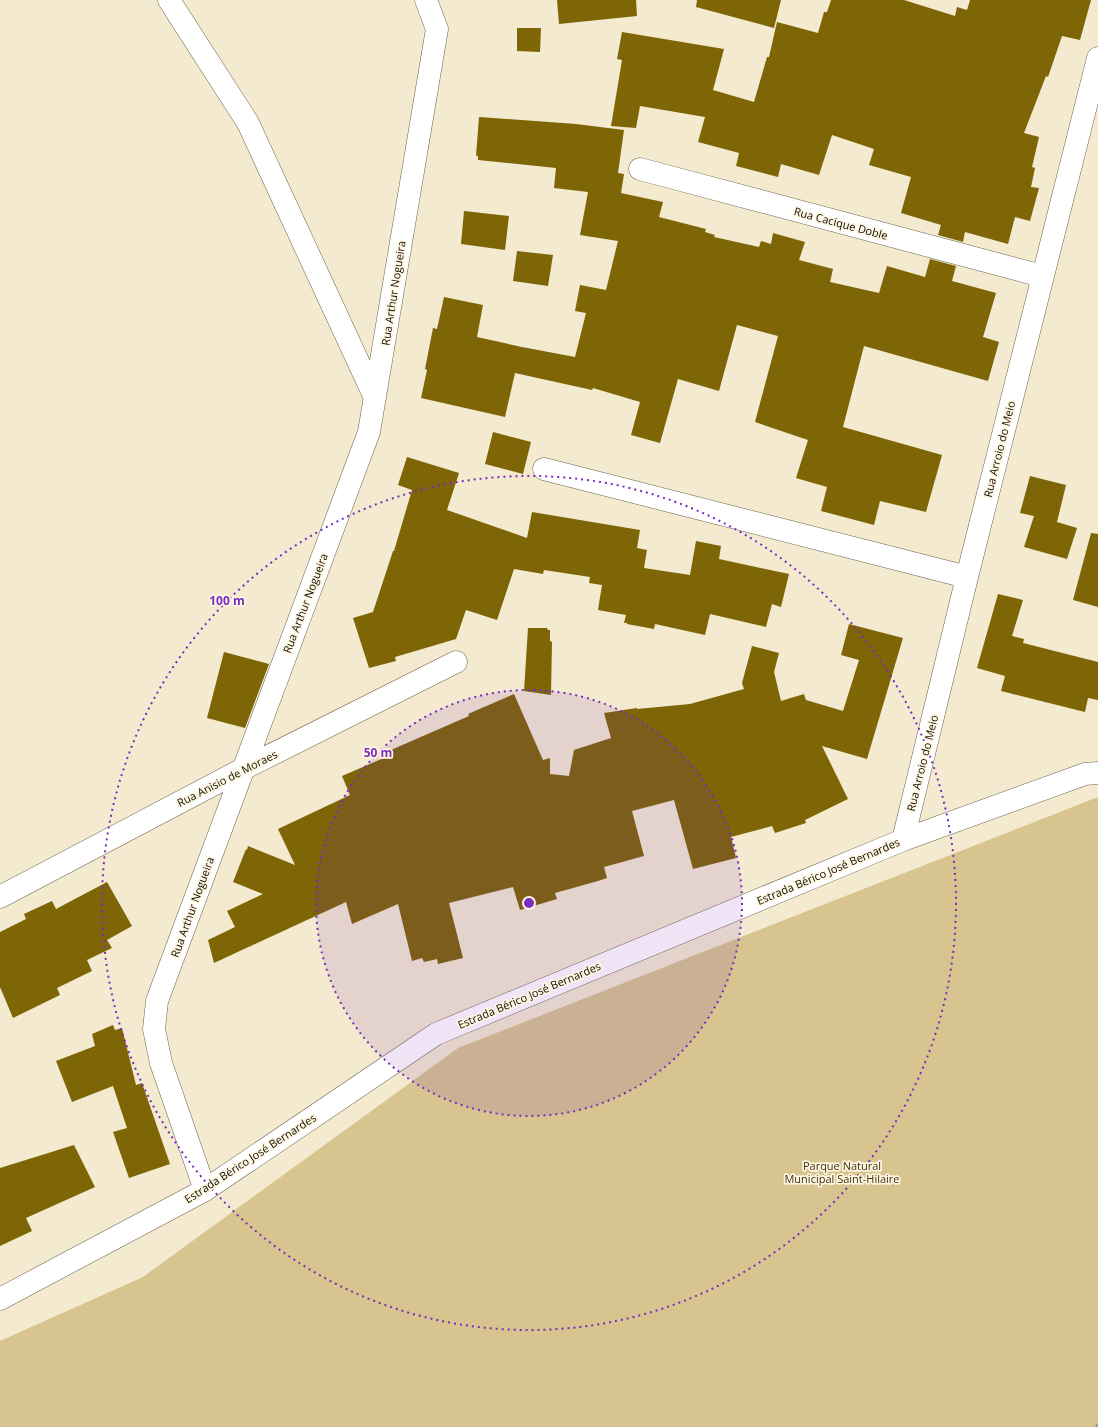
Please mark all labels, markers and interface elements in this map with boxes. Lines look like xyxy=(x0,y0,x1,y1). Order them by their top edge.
street label: Rua Cacique Doble xyxy=(793,203,889,243)
street label: Rua Arthur Nogueira xyxy=(377,240,409,346)
street label: Rua Arroio do Meio xyxy=(980,399,1018,499)
street label: Rua Arthur Nogueira xyxy=(279,551,331,655)
text: 100 m xyxy=(209,592,245,609)
street label: Rua Arroio do Meio xyxy=(903,713,941,813)
text: 50 m xyxy=(364,744,392,761)
street label: Rua Anisio de Moraes xyxy=(174,746,280,810)
street label: Estrada Bérico José Bernardes xyxy=(754,834,902,908)
street label: Rua Arthur Nogueira xyxy=(167,855,217,959)
centre of rings xyxy=(522,896,536,910)
street label: Estrada Bérico José Bernardes xyxy=(455,958,603,1032)
street label: Estrada Bérico José Bernardes xyxy=(181,1110,319,1206)
park label: Parque Natural Municipal Saint-Hilaire xyxy=(784,1158,900,1186)

